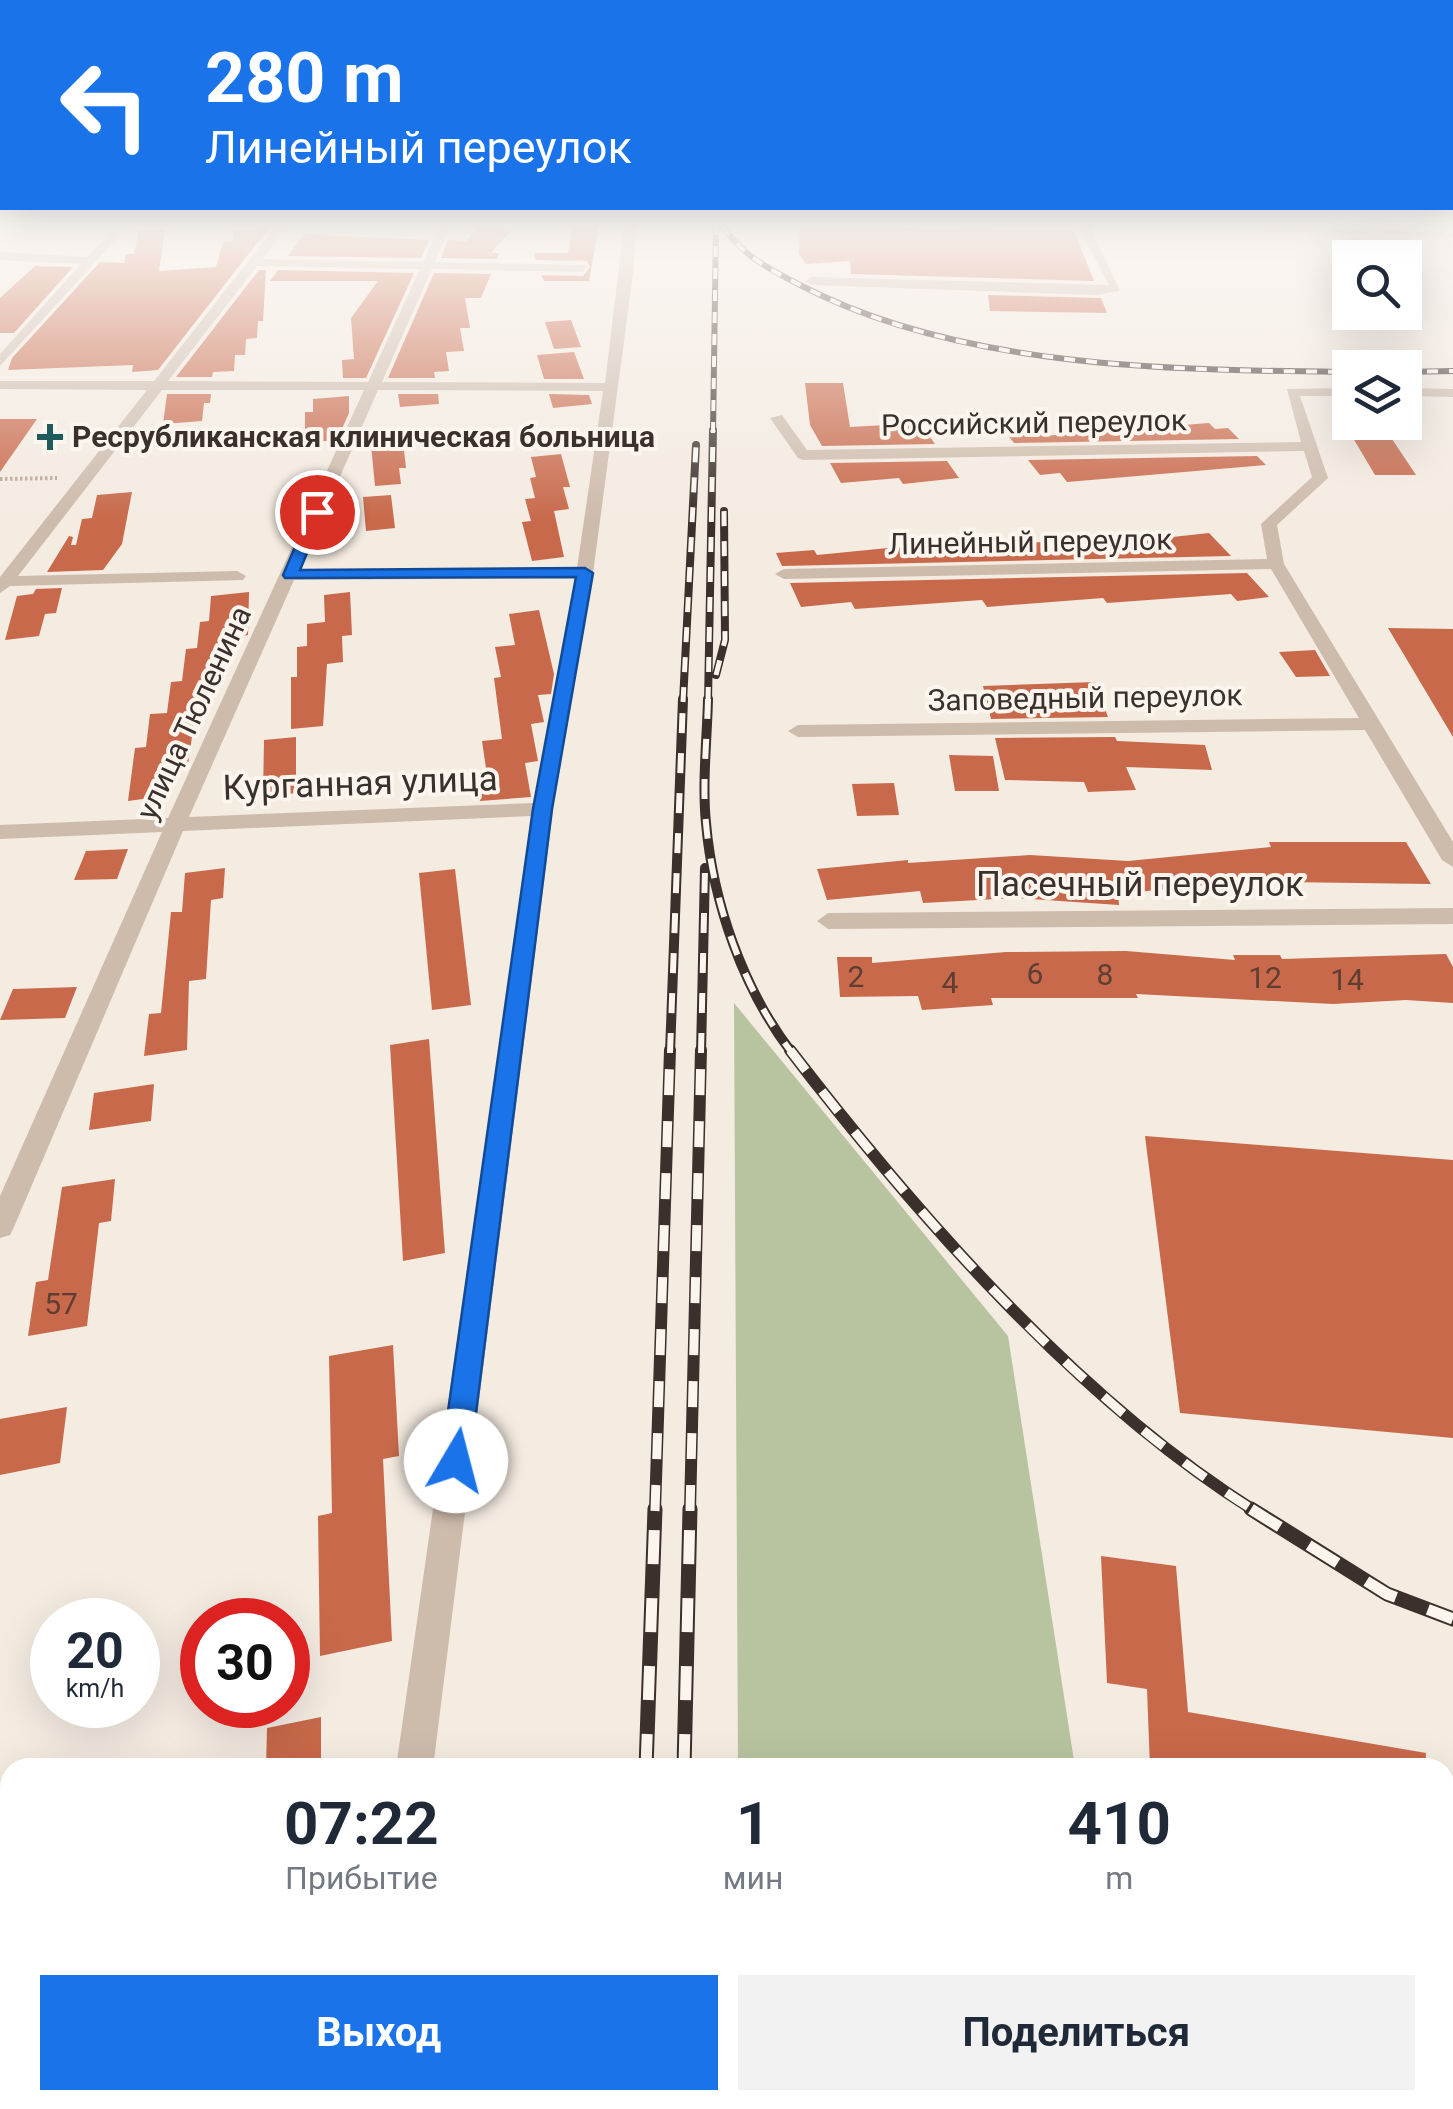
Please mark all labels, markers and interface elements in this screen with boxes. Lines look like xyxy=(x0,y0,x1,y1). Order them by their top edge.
text: 280 m xyxy=(205,37,404,119)
icon: left xyxy=(40,40,170,170)
text: Линейный переулок xyxy=(205,121,632,174)
map controls xyxy=(1332,240,1422,440)
button: search xyxy=(1332,240,1422,330)
button: layers xyxy=(1332,350,1422,440)
street label: Российский переулок xyxy=(881,402,1187,443)
place label: Ресрубликанская клиническая больница xyxy=(72,419,655,454)
marker: Ресрубликанская клиническая больница xyxy=(37,424,63,450)
pin xyxy=(275,470,360,555)
icon: arrive xyxy=(290,485,345,540)
street label: Линейный переулок xyxy=(887,522,1173,561)
street label: улица Тюленина xyxy=(129,601,258,825)
street label: Заповедный переулок xyxy=(927,677,1243,718)
street label: Курганная улица xyxy=(222,758,498,809)
street label: Пасечный переулок xyxy=(976,864,1304,905)
house number: 6 xyxy=(1027,956,1043,991)
house number: 8 xyxy=(1097,957,1113,992)
house number: 2 xyxy=(848,959,864,994)
house number: 12 xyxy=(1248,960,1282,995)
house number: 14 xyxy=(1330,962,1364,997)
house number: 4 xyxy=(942,965,959,1000)
house number: 57 xyxy=(44,1286,78,1321)
position arrow xyxy=(404,1409,508,1513)
speed limit sign: 30 xyxy=(180,1598,310,1728)
text: 20 xyxy=(66,1622,124,1680)
text: km/h xyxy=(66,1674,124,1703)
text: 07:22 xyxy=(284,1788,439,1859)
text: 1 xyxy=(736,1788,770,1859)
text: 410 xyxy=(1068,1788,1171,1859)
text: Прибытие xyxy=(285,1859,438,1897)
text: мин xyxy=(723,1859,783,1897)
text: m xyxy=(1105,1859,1133,1897)
button: Выход xyxy=(40,1975,718,2090)
button: Поделиться xyxy=(738,1975,1415,2090)

